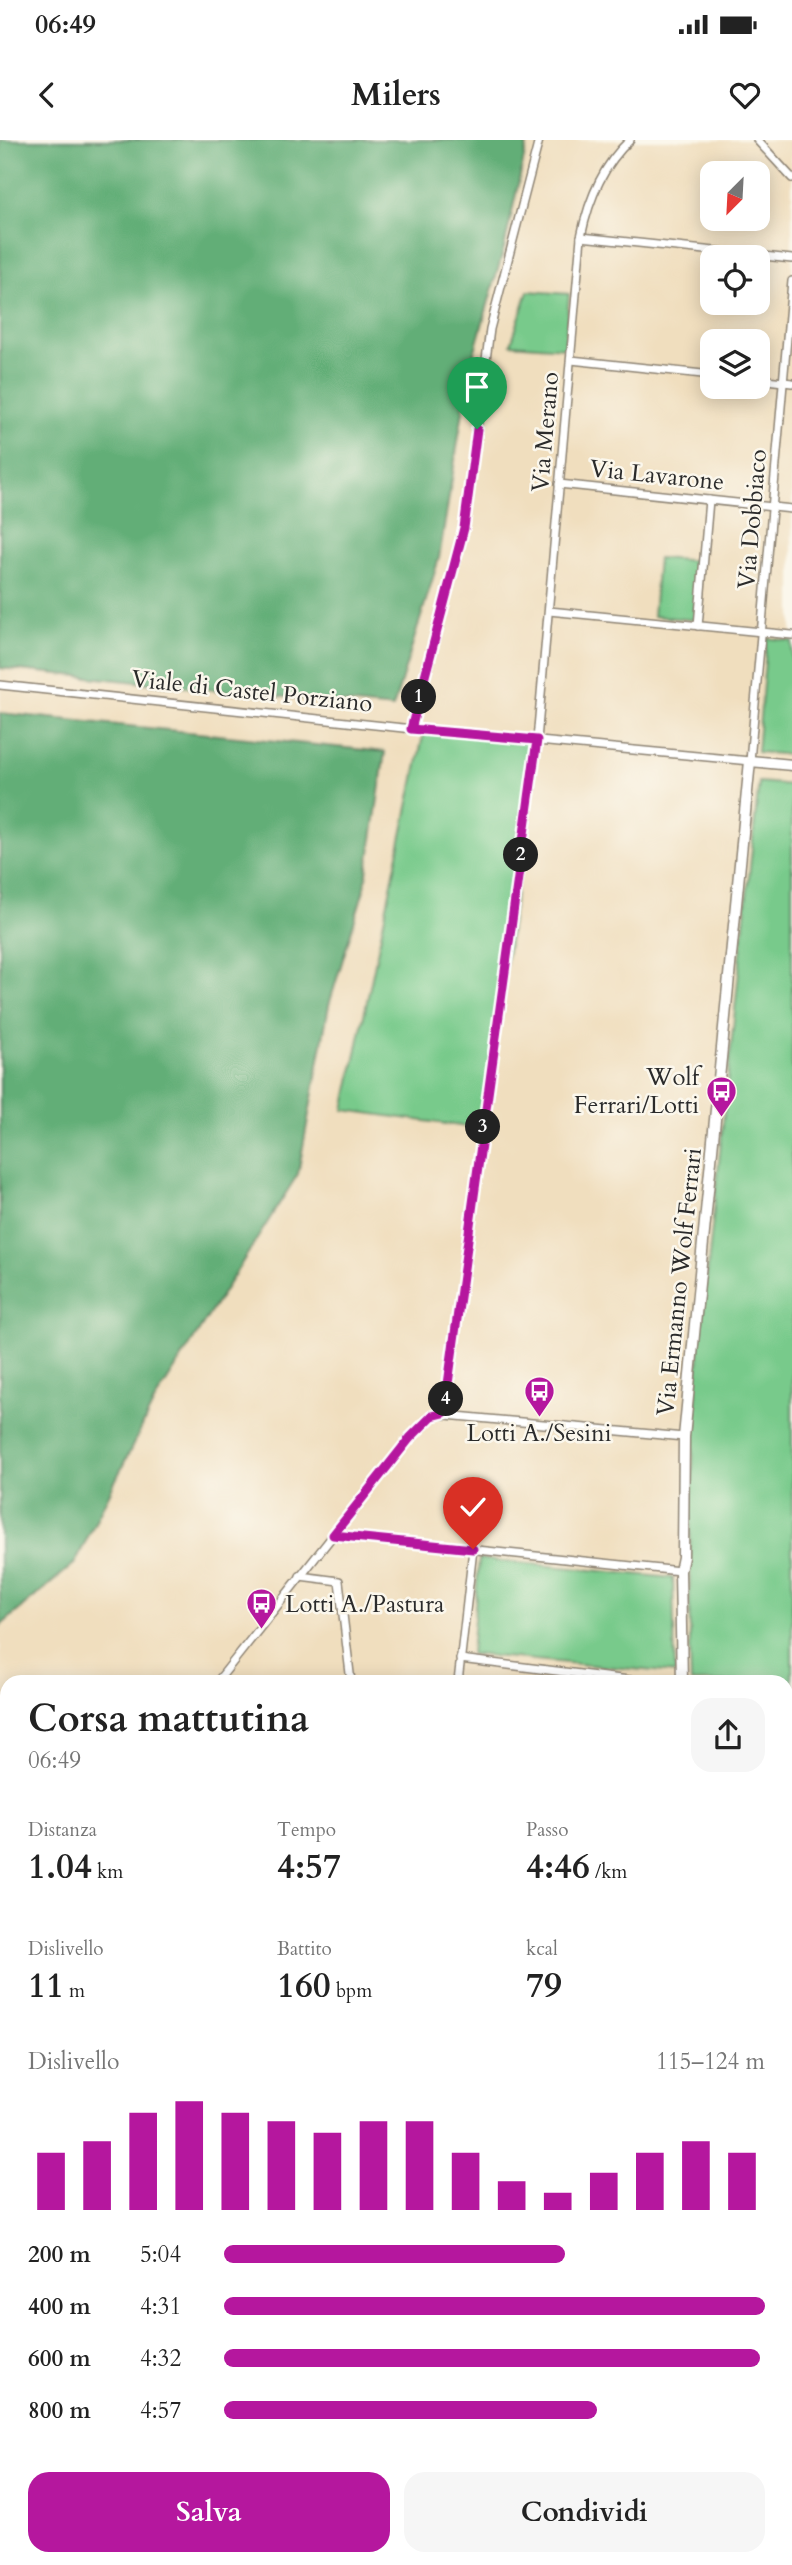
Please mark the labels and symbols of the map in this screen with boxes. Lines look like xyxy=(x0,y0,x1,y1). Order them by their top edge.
north arrow xyxy=(700,161,770,231)
pin xyxy=(447,357,507,429)
street label: Via Merano xyxy=(524,371,567,493)
street label: Via Dobbiaco xyxy=(730,448,775,590)
street label: Via Lavarone xyxy=(588,452,726,499)
street label: Viale di Castel Porziano xyxy=(130,662,374,721)
pin: 1 xyxy=(402,680,436,714)
pin: 2 xyxy=(504,838,538,872)
place label: Wolf Ferrari/Lotti xyxy=(574,1061,703,1122)
bus stop icon: Wolf Ferrari/Lotti xyxy=(705,1074,739,1118)
pin: 3 xyxy=(466,1110,500,1144)
street label: Via Ermanno Wolf Ferrari xyxy=(649,1146,710,1418)
bus stop icon: Lotti A./Sesini xyxy=(522,1374,556,1418)
pin: 4 xyxy=(428,1382,464,1416)
place label: Lotti A./Sesini xyxy=(467,1417,612,1450)
pin xyxy=(443,1477,503,1549)
bus stop icon: Lotti A./Pastura xyxy=(245,1587,279,1631)
place label: Lotti A./Pastura xyxy=(285,1588,445,1621)

